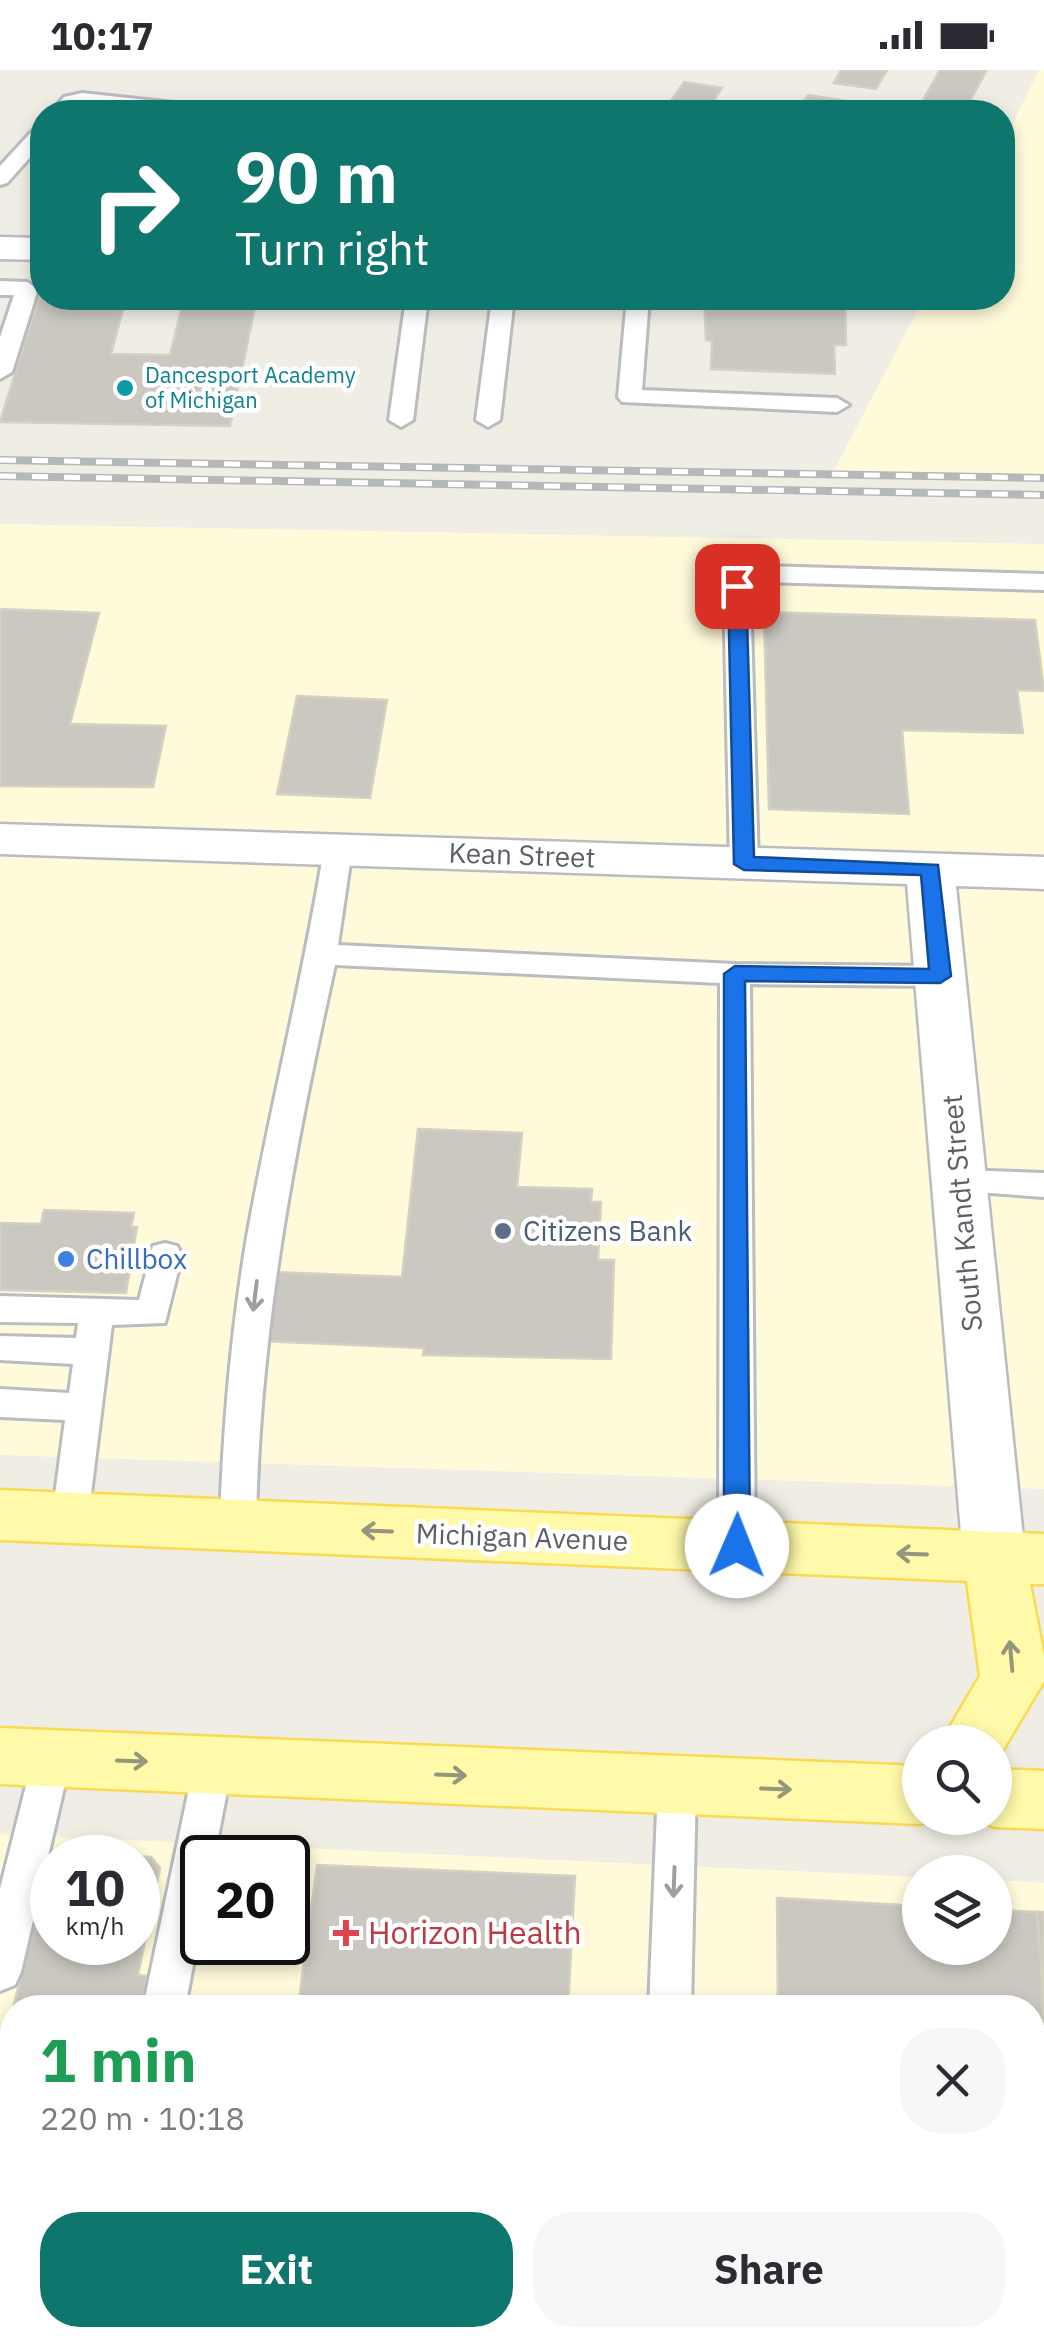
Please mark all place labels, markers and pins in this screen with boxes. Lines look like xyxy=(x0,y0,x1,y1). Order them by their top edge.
place label: Dancesport Academy of Michigan xyxy=(145,360,356,414)
marker: Dancesport Academy of Michigan xyxy=(114,377,136,399)
pin xyxy=(695,544,780,629)
place label: Citizens Bank xyxy=(523,1212,693,1249)
marker: Citizens Bank xyxy=(492,1220,514,1242)
place label: Chillbox xyxy=(86,1240,187,1277)
marker: Chillbox xyxy=(55,1248,77,1270)
place label: Horizon Health xyxy=(368,1911,582,1953)
marker: Horizon Health xyxy=(333,1920,359,1946)

